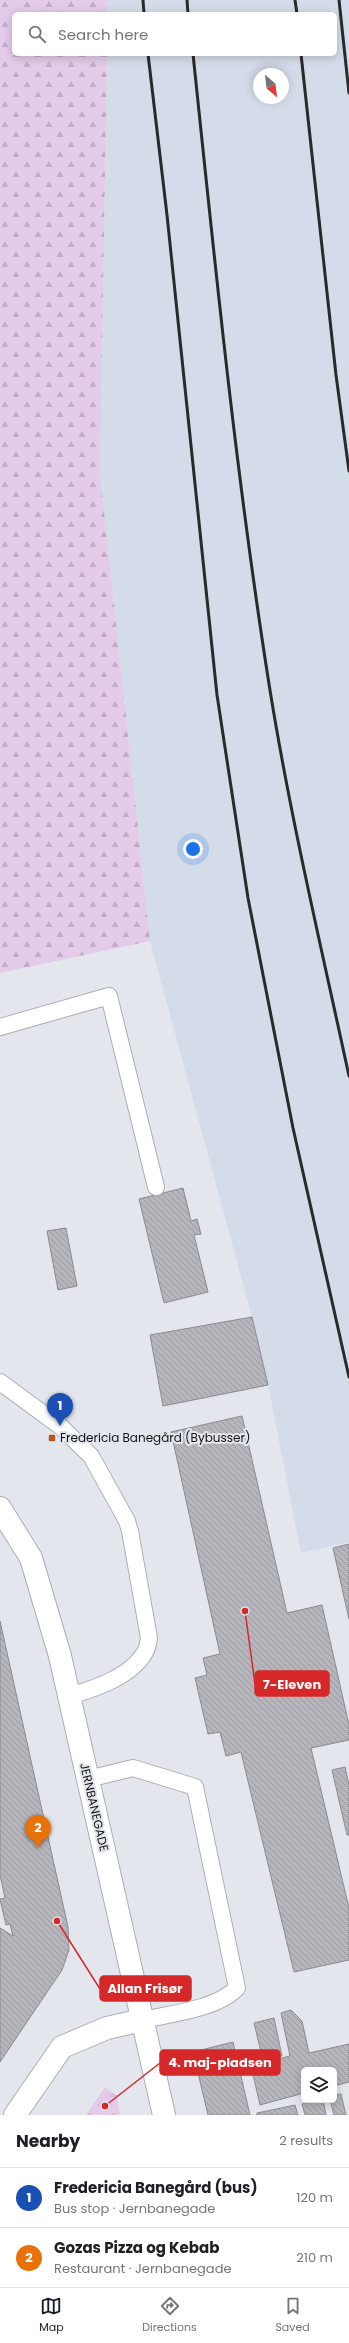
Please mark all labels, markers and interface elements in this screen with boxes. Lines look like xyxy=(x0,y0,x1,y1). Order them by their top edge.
search box xyxy=(12,12,337,56)
icon: search xyxy=(26,23,48,45)
text: Search here xyxy=(58,24,148,45)
north arrow xyxy=(253,68,289,104)
your location xyxy=(183,839,203,859)
pin: 1 xyxy=(47,1393,73,1426)
place label: Fredericia Banegård (Bybusser) xyxy=(60,1429,250,1446)
marker: Fredericia Banegård (Bybusser) xyxy=(47,1433,57,1443)
callout: 7-Eleven xyxy=(255,1671,329,1696)
text: 7-Eleven xyxy=(263,1675,321,1694)
street label: JERNBANEGADE xyxy=(76,1761,113,1853)
pin: 2 xyxy=(25,1815,51,1848)
callout: Allan Frisør xyxy=(100,1976,191,2001)
text: Allan Frisør xyxy=(107,1979,183,1998)
callout: 4. maj-pladsen xyxy=(160,2050,280,2075)
text: 4. maj-pladsen xyxy=(168,2053,272,2072)
map controls xyxy=(301,2067,337,2103)
button: layers xyxy=(301,2067,337,2103)
text: Nearby xyxy=(16,2129,80,2153)
text: 2 results xyxy=(279,2131,333,2150)
text: Fredericia Banegård (bus) xyxy=(54,2177,258,2198)
text: 1 xyxy=(27,2188,31,2207)
text: 120 m xyxy=(296,2188,333,2207)
text: Bus stop · Jernbanegade xyxy=(54,2199,215,2218)
text: Gozas Pizza og Kebab xyxy=(54,2237,219,2258)
text: 2 xyxy=(25,2248,33,2267)
text: 210 m xyxy=(296,2248,333,2267)
text: Restaurant · Jernbanegade xyxy=(54,2259,231,2278)
tab: Map xyxy=(39,2295,64,2336)
tab: Directions xyxy=(142,2295,197,2336)
tab: Saved xyxy=(275,2295,310,2336)

